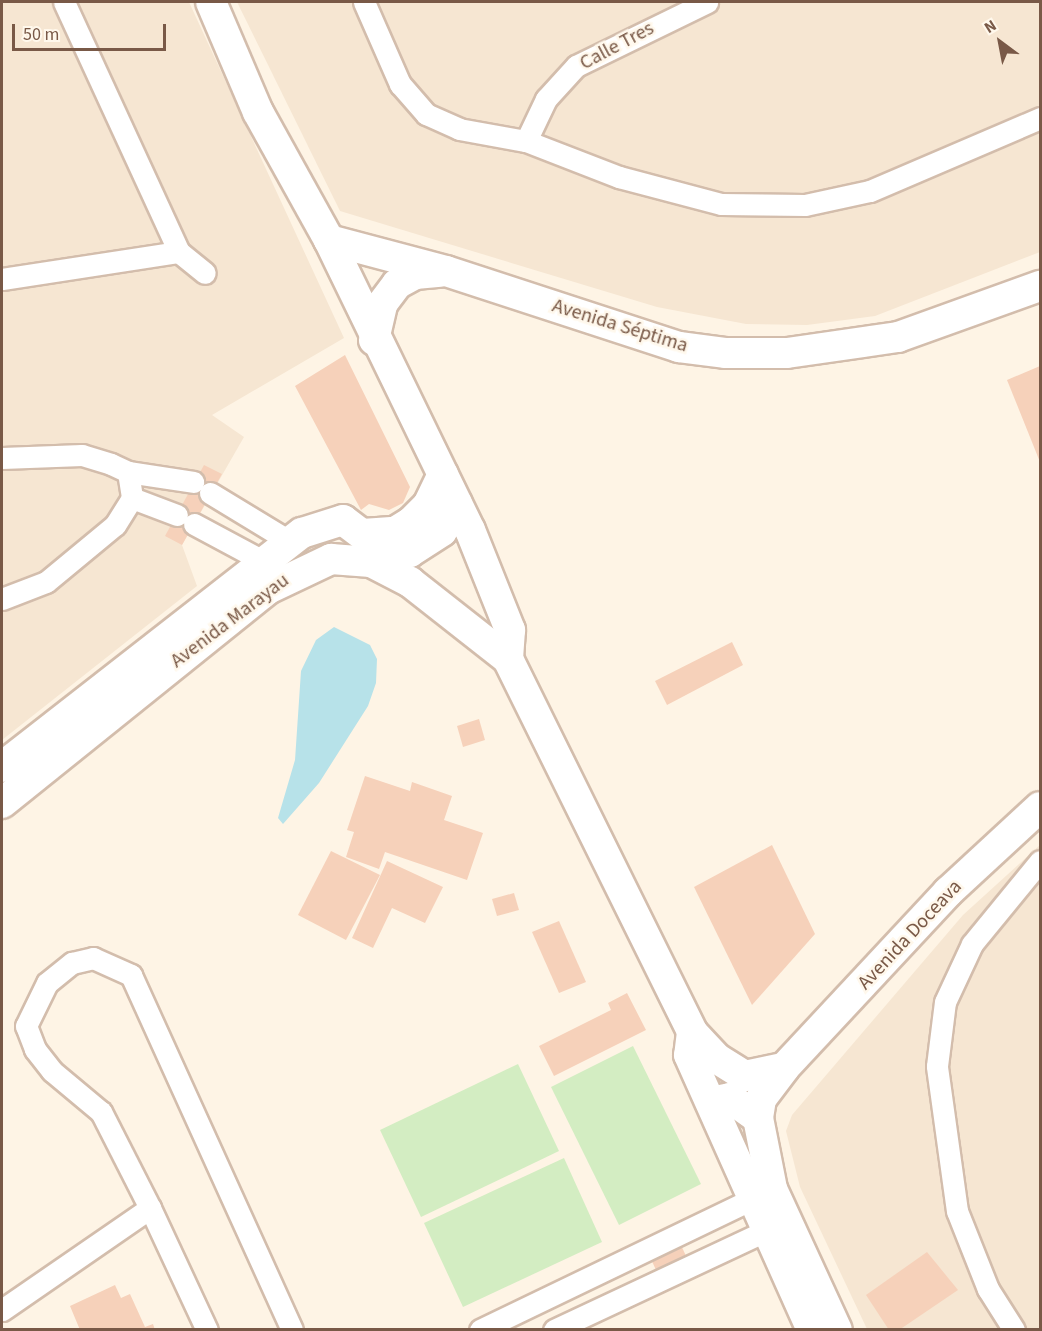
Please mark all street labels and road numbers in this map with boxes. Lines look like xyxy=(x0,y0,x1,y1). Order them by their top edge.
street label: Calle Tres xyxy=(576,17,658,75)
street label: Avenida Séptima xyxy=(549,294,691,358)
street label: Avenida Marayau xyxy=(166,569,294,673)
street label: Avenida Doceava xyxy=(853,875,967,995)

